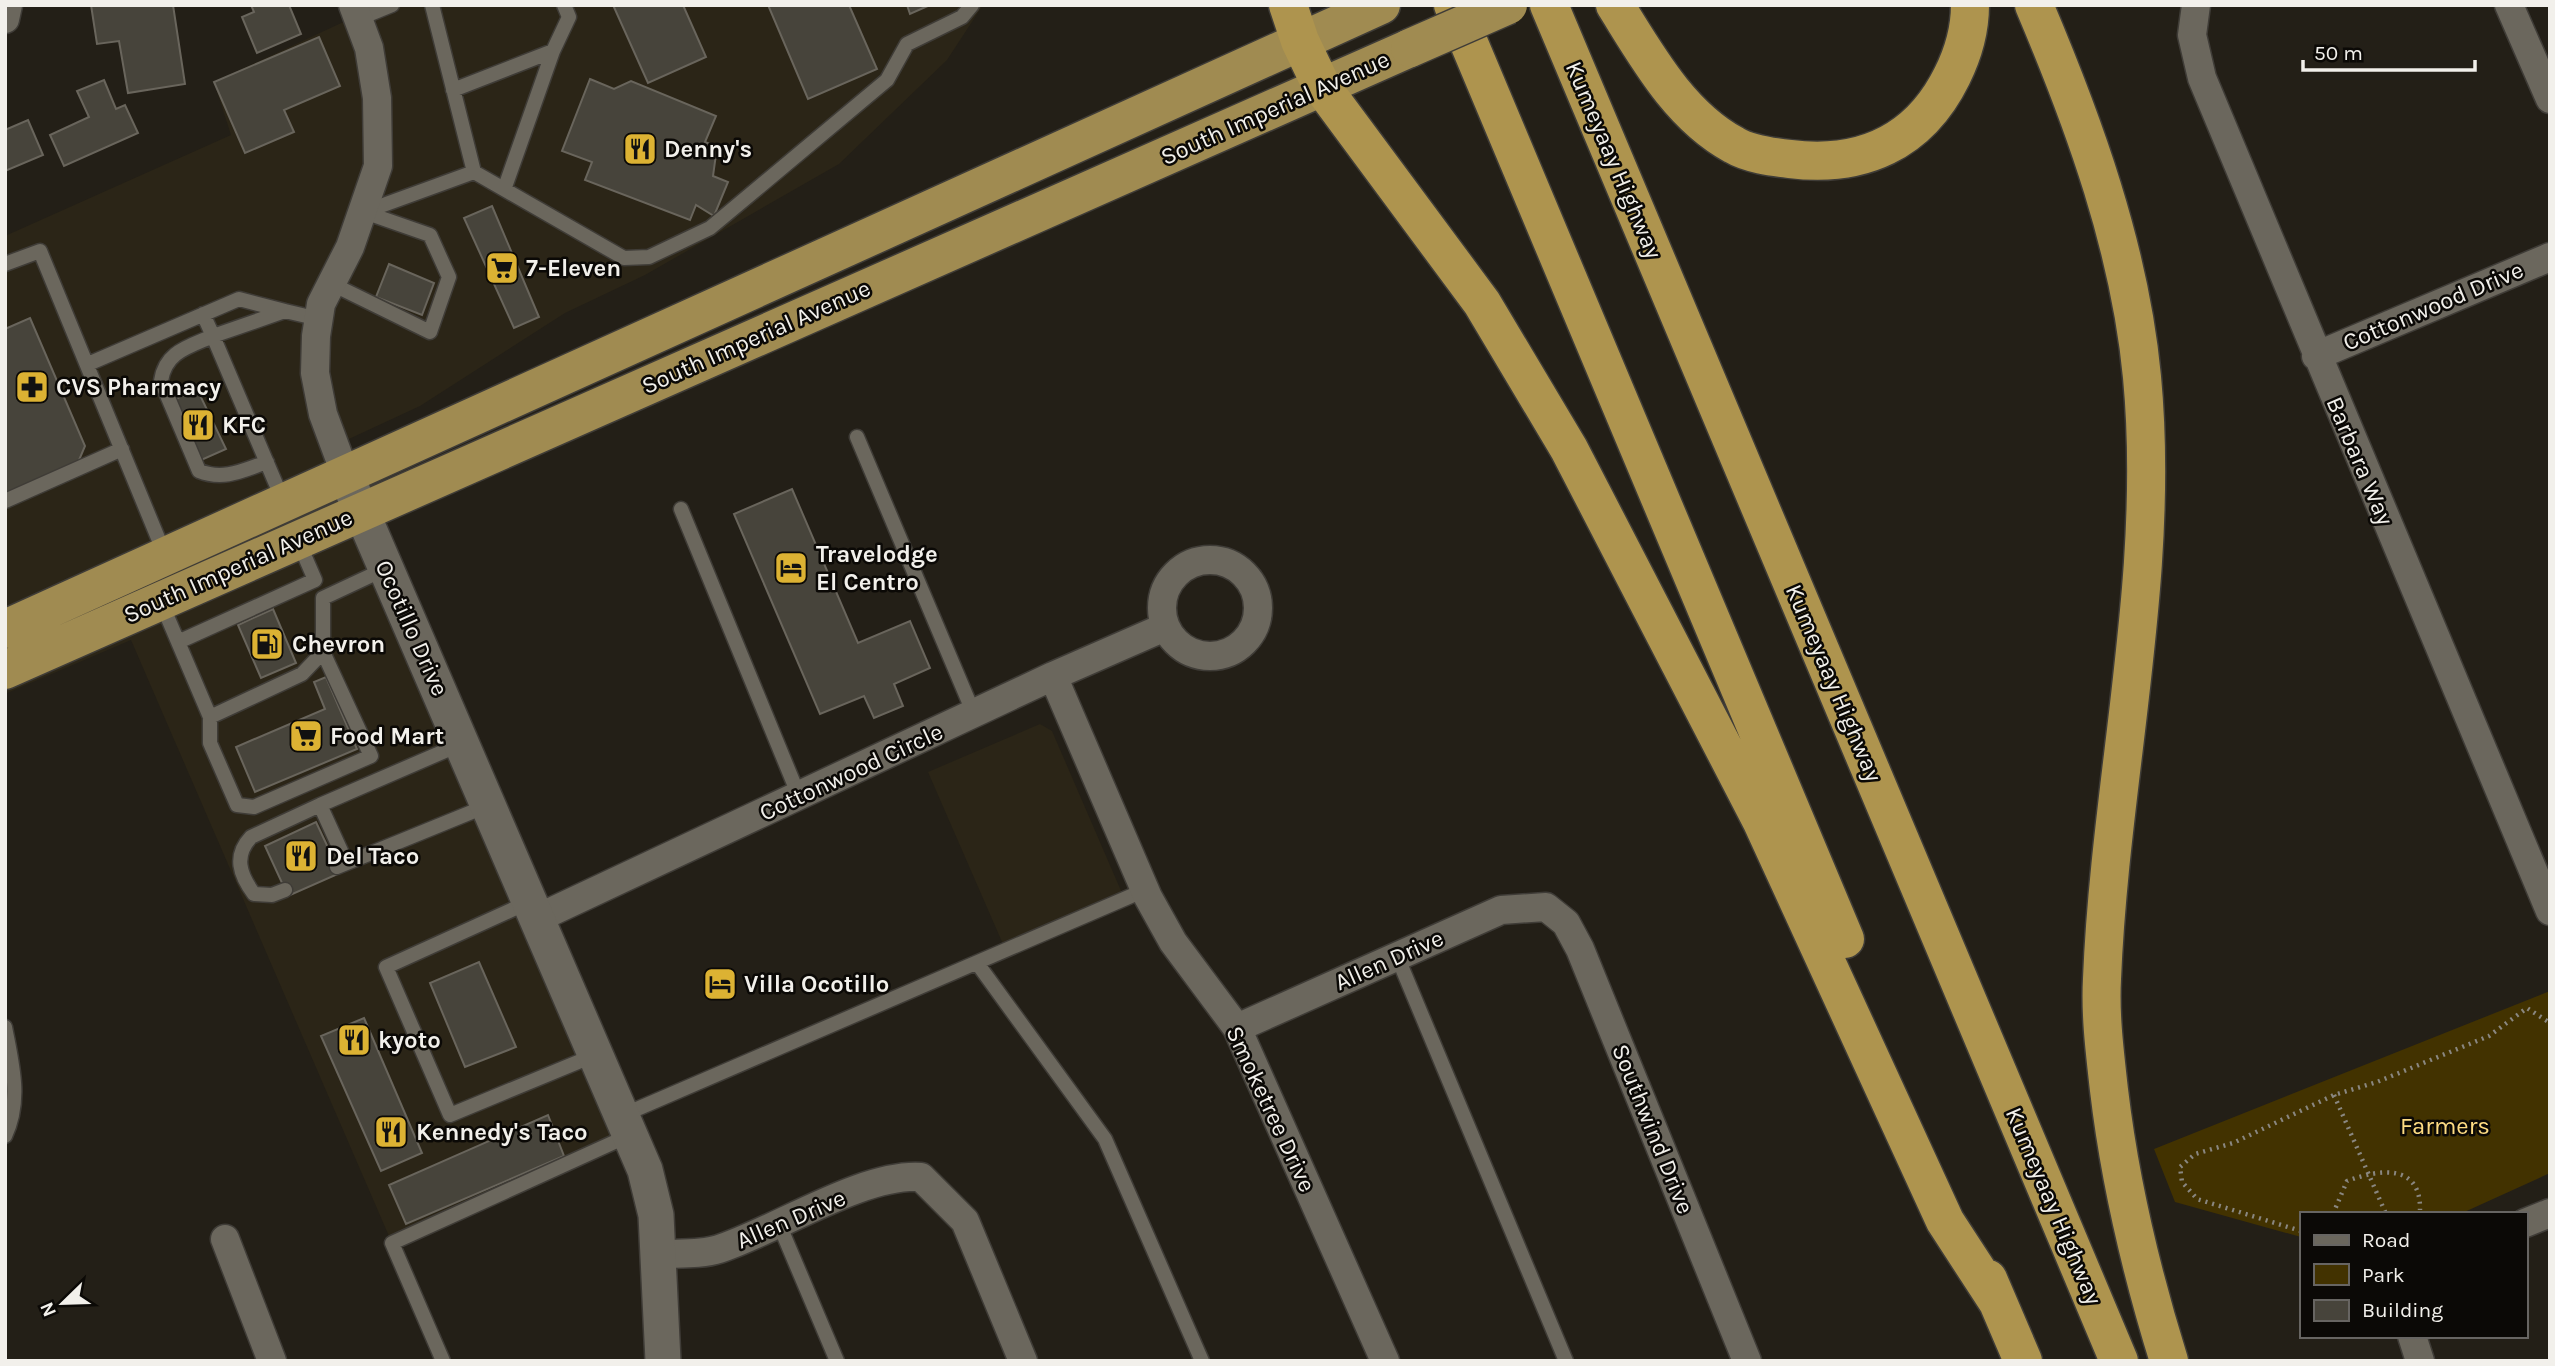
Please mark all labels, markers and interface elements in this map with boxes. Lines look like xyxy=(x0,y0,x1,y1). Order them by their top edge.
scale bar xyxy=(2303,28,2474,72)
text: 50 m xyxy=(2314,41,2363,65)
street label: South Imperial Avenue xyxy=(1156,45,1394,171)
street label: Kumeyaay Highway xyxy=(1560,57,1668,263)
restaurant icon: Denny's xyxy=(621,130,659,168)
place label: Denny's xyxy=(664,135,752,163)
supermarket icon: 7-Eleven xyxy=(483,249,521,287)
place label: 7-Eleven xyxy=(526,254,621,282)
street label: Cottonwood Drive xyxy=(2339,255,2527,357)
street label: South Imperial Avenue xyxy=(637,274,875,400)
pharmacy icon: CVS Pharmacy xyxy=(13,368,51,406)
place label: CVS Pharmacy xyxy=(56,373,221,401)
street label: Barbara Way xyxy=(2320,393,2400,529)
restaurant icon: KFC xyxy=(179,406,217,444)
place label: KFC xyxy=(222,411,266,439)
street label: South Imperial Avenue xyxy=(119,503,357,629)
place label: Travelodge El Centro xyxy=(816,540,938,596)
hotel icon: Travelodge El Centro xyxy=(772,549,810,587)
street label: Ocotillo Drive xyxy=(370,556,454,700)
street label: Kumeyaay Highway xyxy=(1780,580,1888,786)
fuel station icon: Chevron xyxy=(248,625,286,663)
place label: Chevron xyxy=(292,630,385,658)
supermarket icon: Food Mart xyxy=(287,717,325,755)
street label: Cottonwood Circle xyxy=(755,717,947,827)
place label: Food Mart xyxy=(330,722,444,750)
restaurant icon: Del Taco xyxy=(282,837,320,875)
place label: Del Taco xyxy=(326,842,419,870)
street label: Allen Drive xyxy=(1330,924,1448,996)
hotel icon: Villa Ocotillo xyxy=(701,965,739,1003)
place label: Villa Ocotillo xyxy=(744,970,889,998)
restaurant icon: kyoto xyxy=(335,1021,373,1059)
street label: Smoketree Drive xyxy=(1220,1022,1322,1196)
place label: kyoto xyxy=(378,1026,441,1054)
street label: Southwind Drive xyxy=(1606,1040,1700,1218)
street label: Kumeyaay Highway xyxy=(2000,1103,2108,1309)
park label: Farmers xyxy=(2400,1112,2490,1140)
restaurant icon: Kennedy's Taco xyxy=(372,1113,410,1151)
place label: Kennedy's Taco xyxy=(416,1118,588,1146)
street label: Allen Drive xyxy=(732,1183,850,1255)
legend xyxy=(2300,1212,2527,1338)
text: Road xyxy=(2362,1228,2410,1252)
text: Park xyxy=(2362,1263,2405,1287)
north arrow xyxy=(28,1268,98,1338)
text: Building xyxy=(2362,1298,2443,1322)
text: N xyxy=(35,1299,61,1320)

